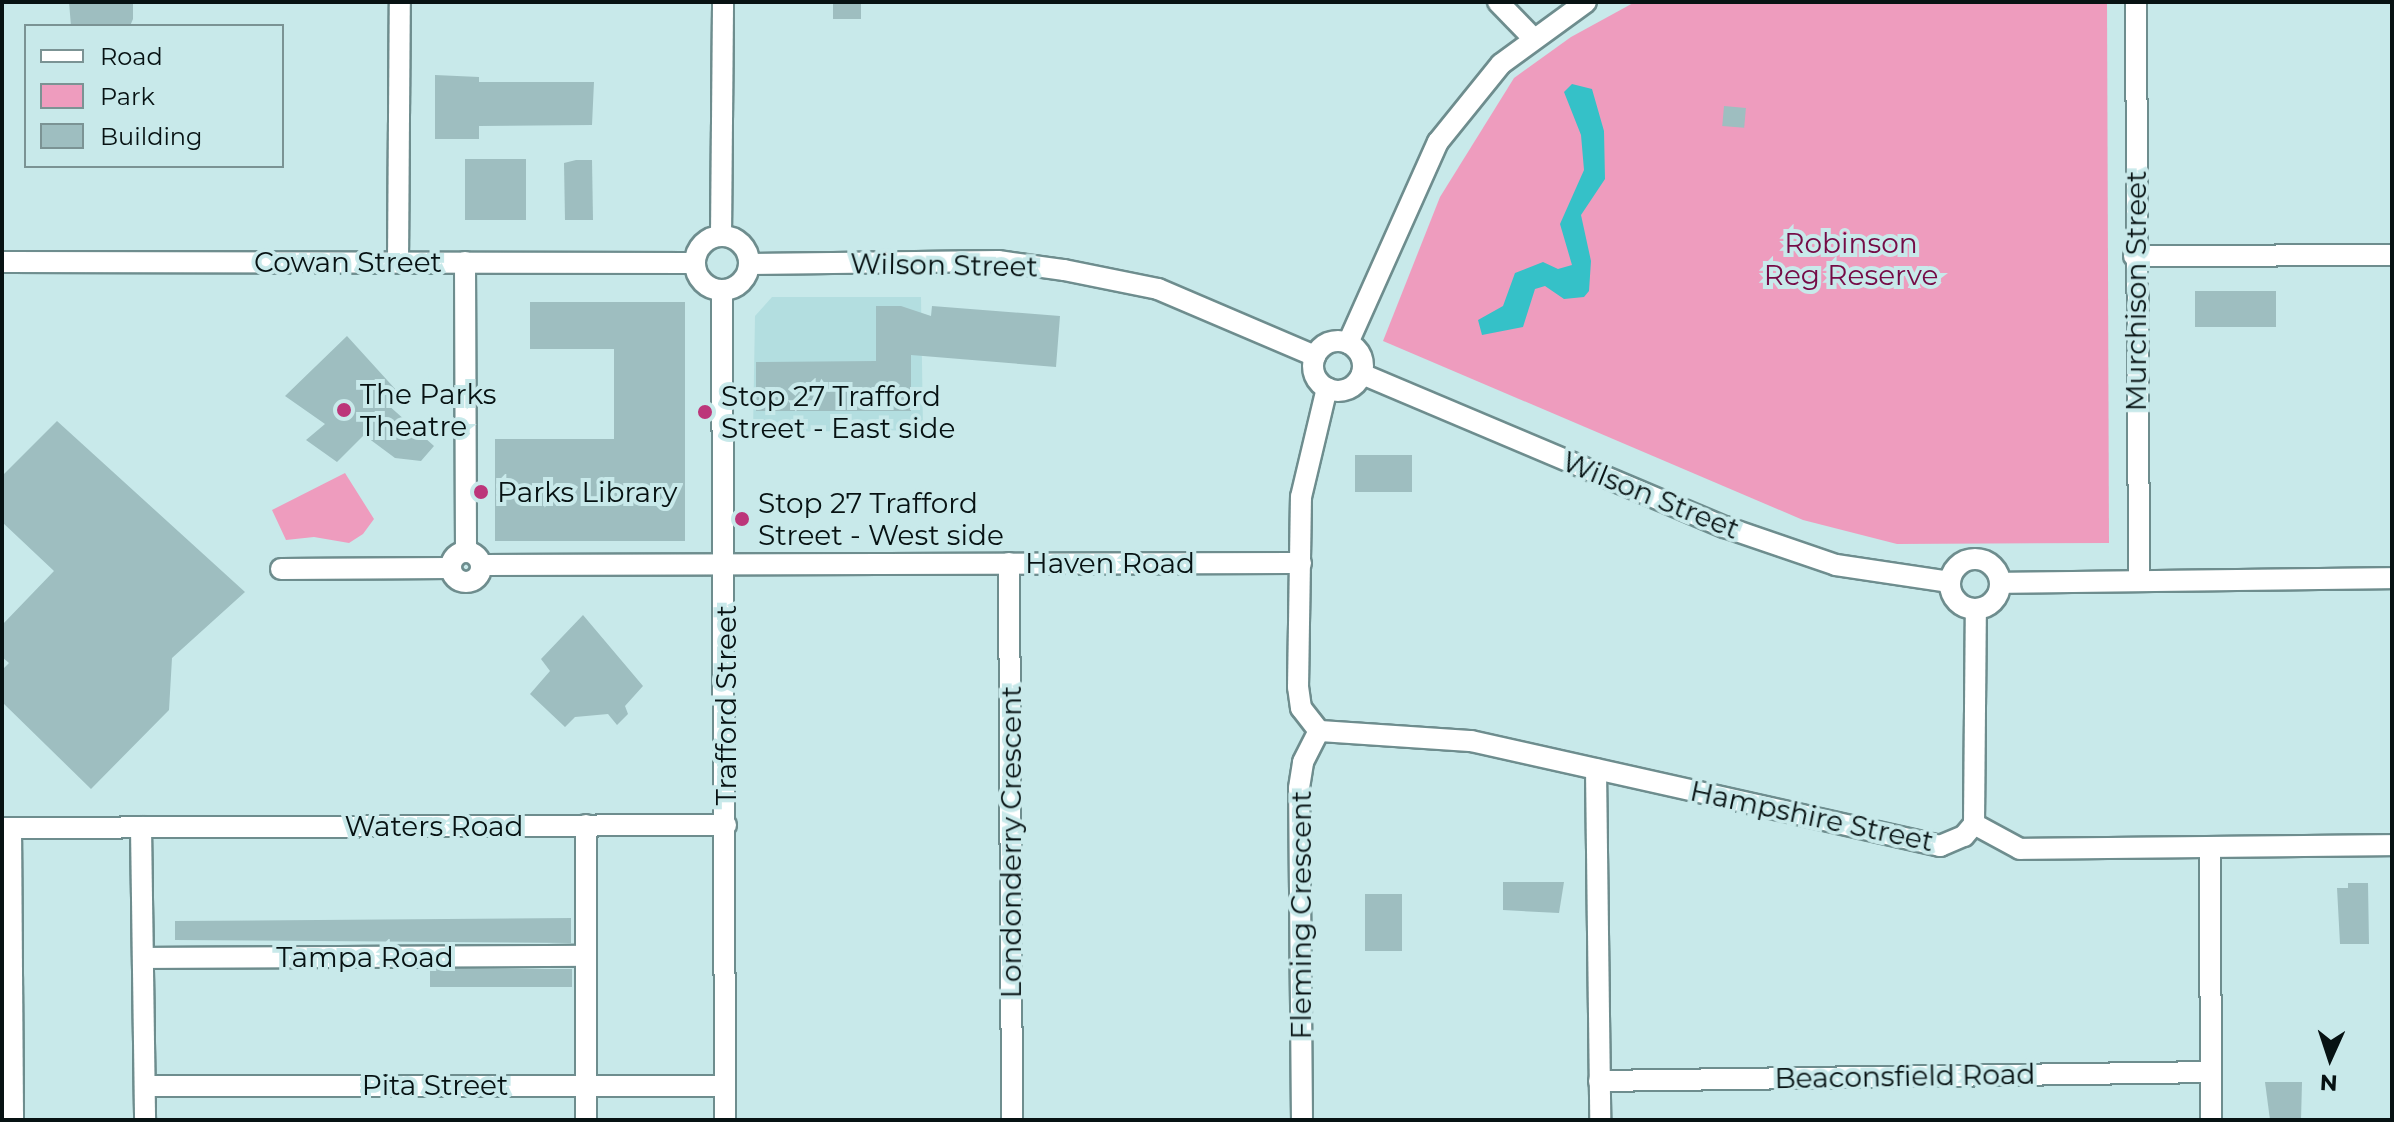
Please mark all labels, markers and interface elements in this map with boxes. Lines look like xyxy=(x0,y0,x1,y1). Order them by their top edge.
legend xyxy=(24,24,284,168)
text: Road xyxy=(100,42,163,71)
text: Park xyxy=(100,82,155,111)
text: Building xyxy=(100,122,203,151)
street label: Murchison Street xyxy=(2119,171,2153,411)
park label: Robinson Reg Reserve xyxy=(1764,226,1938,292)
street label: Cowan Street xyxy=(254,245,442,279)
street label: Wilson Street xyxy=(850,247,1038,283)
place label: The Parks Theatre xyxy=(360,377,496,443)
place label: Stop 27 Trafford Street - East side xyxy=(721,379,956,445)
marker: The Parks Theatre xyxy=(335,401,353,419)
marker: Stop 27 Trafford Street - East side xyxy=(696,403,714,421)
street label: Wilson Street xyxy=(1558,444,1744,546)
place label: Parks Library xyxy=(497,475,677,509)
marker: Parks Library xyxy=(472,483,490,501)
place label: Stop 27 Trafford Street - West side xyxy=(758,486,1004,552)
marker: Stop 27 Trafford Street - West side xyxy=(733,510,751,528)
street label: Haven Road xyxy=(1025,546,1195,580)
street label: Trafford Street xyxy=(709,605,743,805)
street label: Londonderry Crescent xyxy=(994,686,1028,998)
street label: Hampshire Street xyxy=(1687,774,1937,858)
street label: Fleming Crescent xyxy=(1284,791,1318,1039)
street label: Waters Road xyxy=(344,809,524,843)
street label: Tampa Road xyxy=(276,940,454,974)
north arrow xyxy=(2290,1018,2370,1098)
street label: Beaconsfield Road xyxy=(1774,1057,2036,1095)
street label: Pita Street xyxy=(362,1068,508,1102)
text: N xyxy=(2319,1069,2338,1096)

